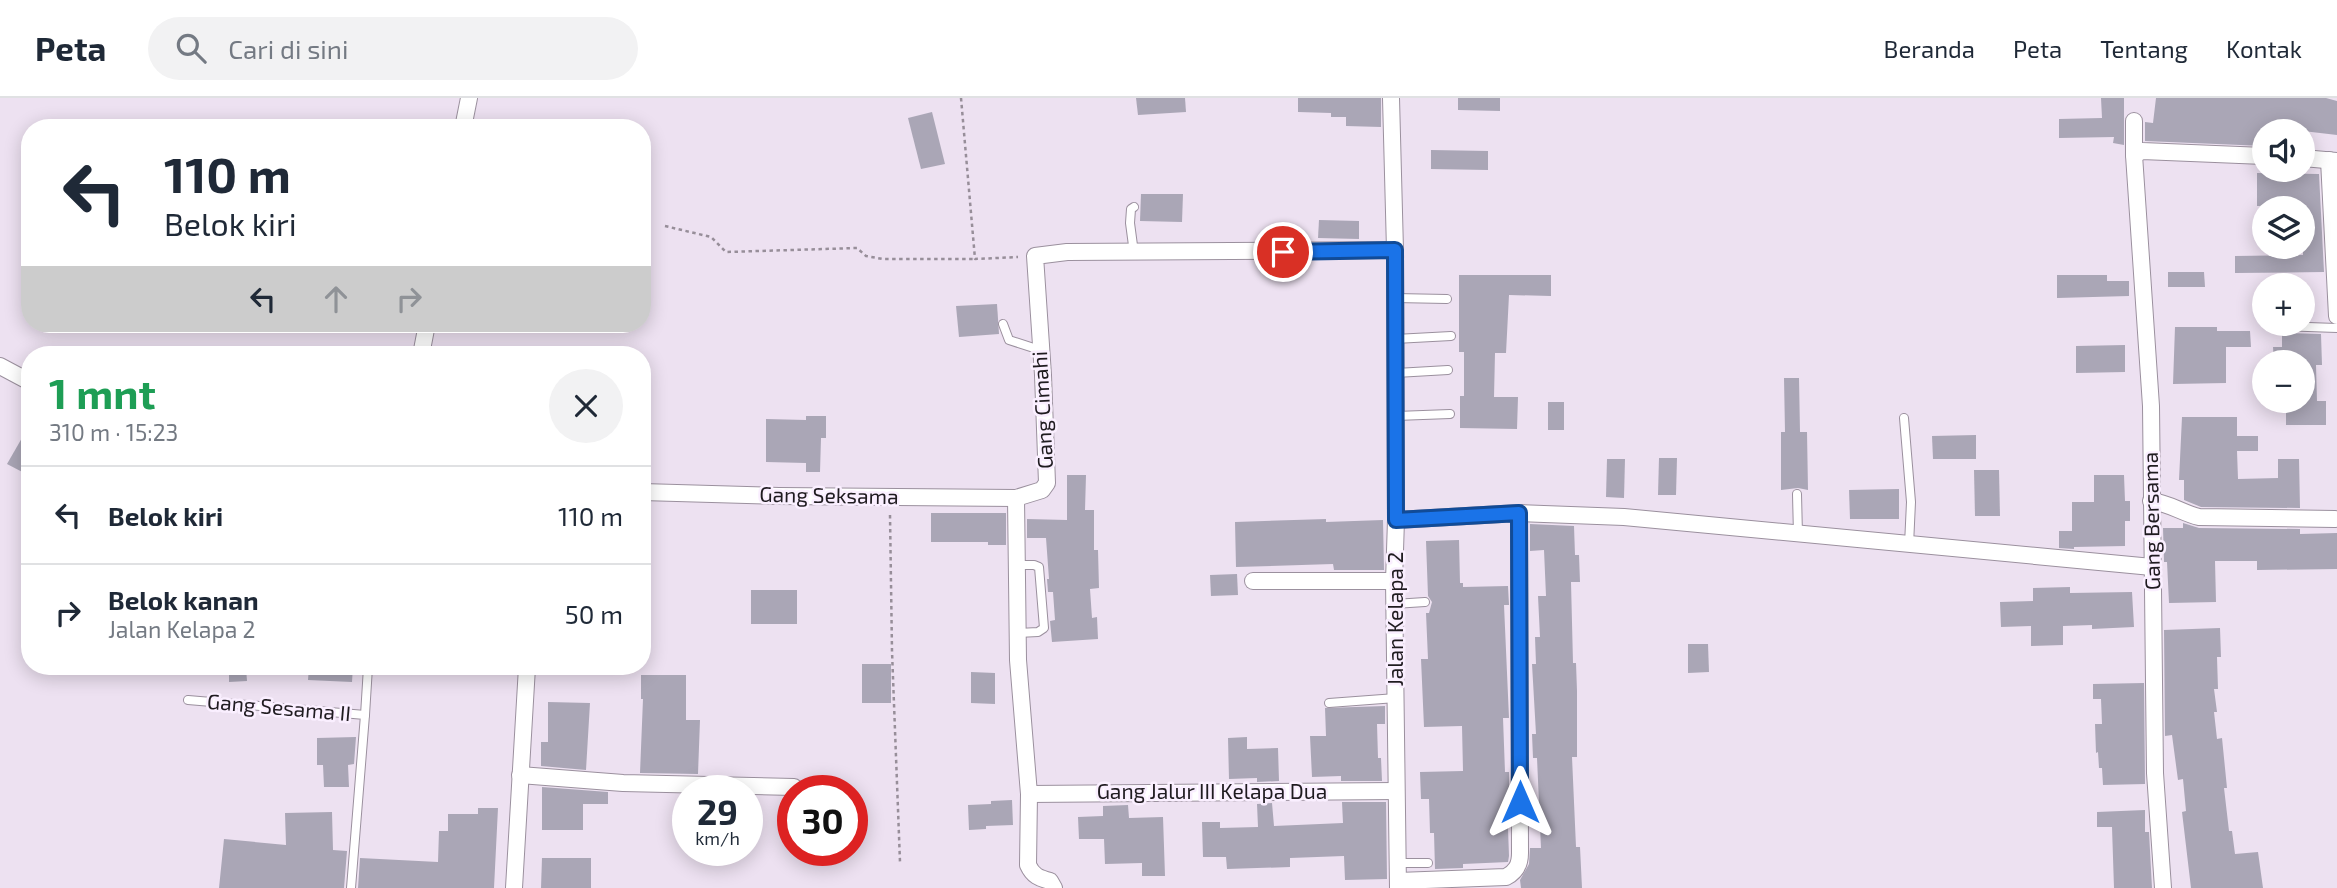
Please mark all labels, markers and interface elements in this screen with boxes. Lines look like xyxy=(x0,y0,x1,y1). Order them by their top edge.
search box xyxy=(148,17,638,80)
text: Peta xyxy=(35,28,106,68)
icon: search xyxy=(172,29,210,67)
text: Cari di sini xyxy=(228,33,348,64)
text: Beranda xyxy=(1884,34,1975,63)
text: Peta xyxy=(2013,34,2062,63)
text: Tentang xyxy=(2100,34,2188,63)
text: Kontak xyxy=(2226,34,2302,63)
map controls xyxy=(2252,119,2315,413)
button: sound xyxy=(2252,119,2315,182)
text: 110 m xyxy=(164,144,291,203)
icon: left xyxy=(49,147,140,238)
button: layers xyxy=(2252,196,2315,259)
text: Belok kiri xyxy=(164,204,297,242)
pin xyxy=(1253,222,1313,282)
icon: arrive xyxy=(1264,233,1302,271)
button: + xyxy=(2252,273,2315,336)
icon: left xyxy=(244,280,282,318)
icon: ahead xyxy=(317,280,355,318)
icon: right xyxy=(390,280,428,318)
button: − xyxy=(2252,350,2315,413)
street label: Gang Cimahi xyxy=(1026,351,1057,470)
text: 1 mnt xyxy=(49,367,156,417)
button: close xyxy=(549,369,623,443)
text: 310 m · 15:23 xyxy=(49,418,178,446)
street label: Gang Bersama xyxy=(2137,452,2164,590)
street label: Gang Seksama xyxy=(759,481,899,508)
icon: left xyxy=(49,496,87,534)
text: Belok kiri xyxy=(108,500,223,531)
text: 110 m xyxy=(558,500,623,531)
street label: Jalan Kelapa 2 xyxy=(1382,552,1407,686)
text: Belok kanan xyxy=(108,584,259,615)
icon: right xyxy=(49,594,87,632)
text: 50 m xyxy=(565,598,623,629)
text: Jalan Kelapa 2 xyxy=(108,615,256,643)
street label: Gang Sesama II xyxy=(206,688,352,725)
position arrow xyxy=(1483,765,1557,839)
speed limit sign: 30 xyxy=(777,775,868,866)
street label: Gang Jalur III Kelapa Dua xyxy=(1097,778,1327,803)
text: 29 xyxy=(697,790,738,832)
text: km/h xyxy=(695,827,740,849)

